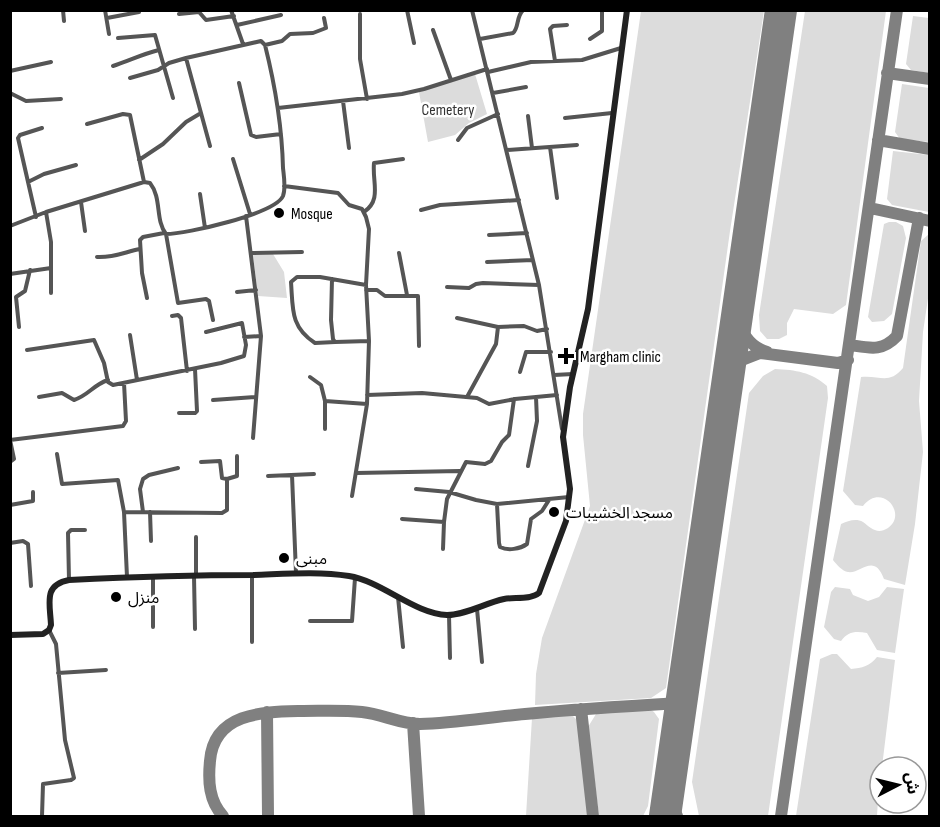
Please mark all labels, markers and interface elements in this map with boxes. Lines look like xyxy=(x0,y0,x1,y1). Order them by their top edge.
park label: Cemetery xyxy=(422,101,474,120)
place label: Mosque xyxy=(291,205,333,224)
marker: Mosque xyxy=(272,206,286,220)
marker: Margham clinic xyxy=(557,347,575,365)
place label: Margham clinic xyxy=(580,348,661,367)
place label: مسجد الخشيبات xyxy=(566,504,673,523)
marker: مسجد الخشيبات xyxy=(547,505,561,519)
place label: مبنى xyxy=(296,550,327,569)
marker: مبنى xyxy=(277,551,291,565)
place label: منزل xyxy=(128,589,159,608)
marker: منزل xyxy=(109,590,123,604)
north arrow xyxy=(868,755,928,815)
text: ش xyxy=(901,771,922,795)

